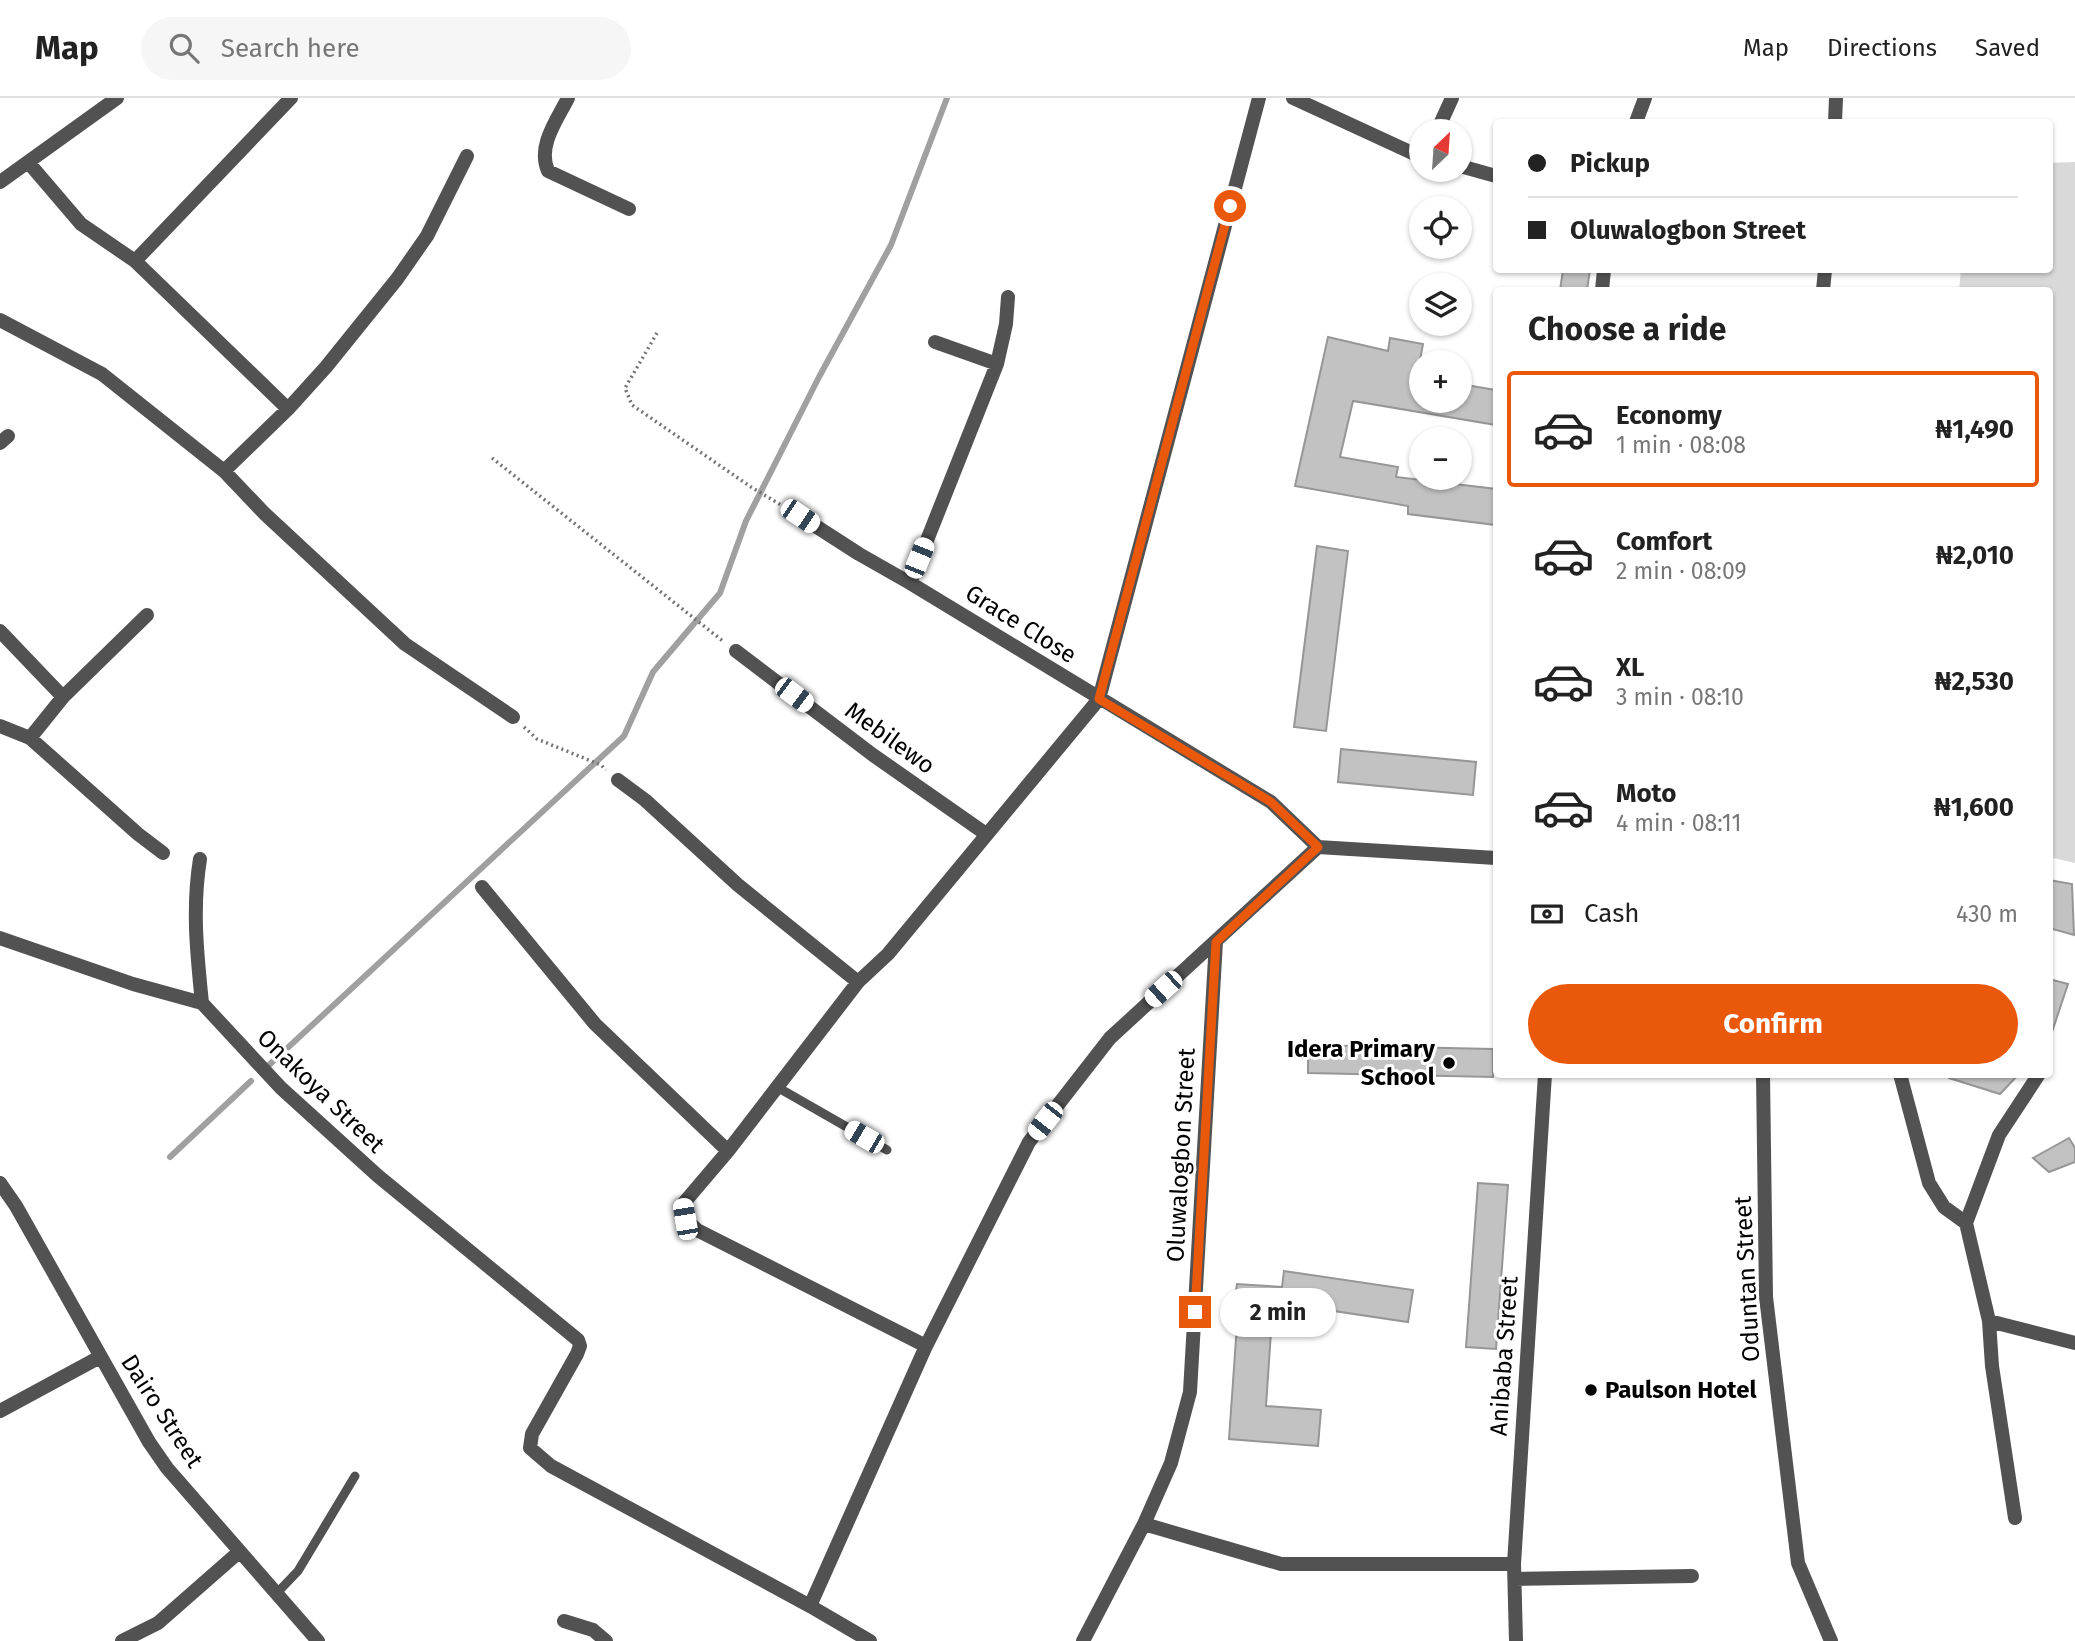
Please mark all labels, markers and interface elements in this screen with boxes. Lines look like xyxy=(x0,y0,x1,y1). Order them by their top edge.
search box xyxy=(141,17,631,80)
text: Map xyxy=(35,28,99,68)
icon: search xyxy=(165,29,203,67)
text: Search here xyxy=(221,33,360,64)
text: Map xyxy=(1743,34,1789,62)
text: Directions xyxy=(1827,34,1937,62)
text: Saved xyxy=(1975,34,2040,62)
north arrow xyxy=(1409,119,1472,182)
map controls xyxy=(1409,119,1472,490)
text: Pickup xyxy=(1570,148,1650,179)
route start xyxy=(1214,190,1246,222)
button: locate xyxy=(1409,196,1472,259)
text: Oluwalogbon Street xyxy=(1570,215,1806,246)
button: layers xyxy=(1409,273,1472,336)
text: Choose a ride xyxy=(1528,310,1726,348)
button: + xyxy=(1409,350,1472,413)
icon: car xyxy=(1532,398,1595,461)
text: Economy xyxy=(1616,400,1722,431)
text: ₦1,490 xyxy=(1935,414,2014,445)
button: − xyxy=(1409,427,1472,490)
text: 1 min · 08:08 xyxy=(1616,431,1746,459)
car xyxy=(777,496,824,536)
icon: car xyxy=(1532,524,1595,587)
text: Comfort xyxy=(1616,526,1712,557)
car xyxy=(902,535,937,581)
text: ₦2,010 xyxy=(1936,540,2014,571)
text: 2 min · 08:09 xyxy=(1616,557,1747,585)
street label: Grace Close xyxy=(960,579,1082,669)
icon: car xyxy=(1532,650,1595,713)
text: XL xyxy=(1616,652,1644,683)
text: ₦2,530 xyxy=(1935,666,2014,697)
car xyxy=(771,674,818,716)
text: 3 min · 08:10 xyxy=(1616,683,1744,711)
street label: Mebilewo xyxy=(840,696,940,780)
icon: car xyxy=(1532,776,1595,839)
text: Moto xyxy=(1616,778,1676,809)
text: ₦1,600 xyxy=(1934,792,2014,823)
text: 4 min · 08:11 xyxy=(1616,809,1741,837)
icon: cash xyxy=(1528,895,1566,933)
text: Cash xyxy=(1584,898,1640,929)
text: 430 m xyxy=(1956,900,2018,928)
car xyxy=(1141,967,1186,1011)
button: Confirm xyxy=(1528,984,2018,1064)
street label: Onakoya Street xyxy=(252,1023,391,1159)
place label: Idera Primary School xyxy=(1287,1035,1436,1091)
street label: Oluwalogbon Street xyxy=(1161,1047,1201,1263)
marker: Idera Primary School xyxy=(1441,1055,1457,1071)
car xyxy=(1024,1098,1067,1144)
car xyxy=(841,1117,888,1157)
street label: Oduntan Street xyxy=(1729,1195,1765,1363)
car xyxy=(672,1196,699,1242)
street label: Anibaba Street xyxy=(1484,1275,1524,1437)
callout: 2 min xyxy=(1220,1288,1335,1336)
route end xyxy=(1179,1296,1211,1328)
text: 2 min xyxy=(1250,1298,1306,1326)
street label: Dairo Street xyxy=(115,1349,209,1473)
place label: Paulson Hotel xyxy=(1605,1376,1757,1404)
marker: Paulson Hotel xyxy=(1583,1382,1599,1398)

